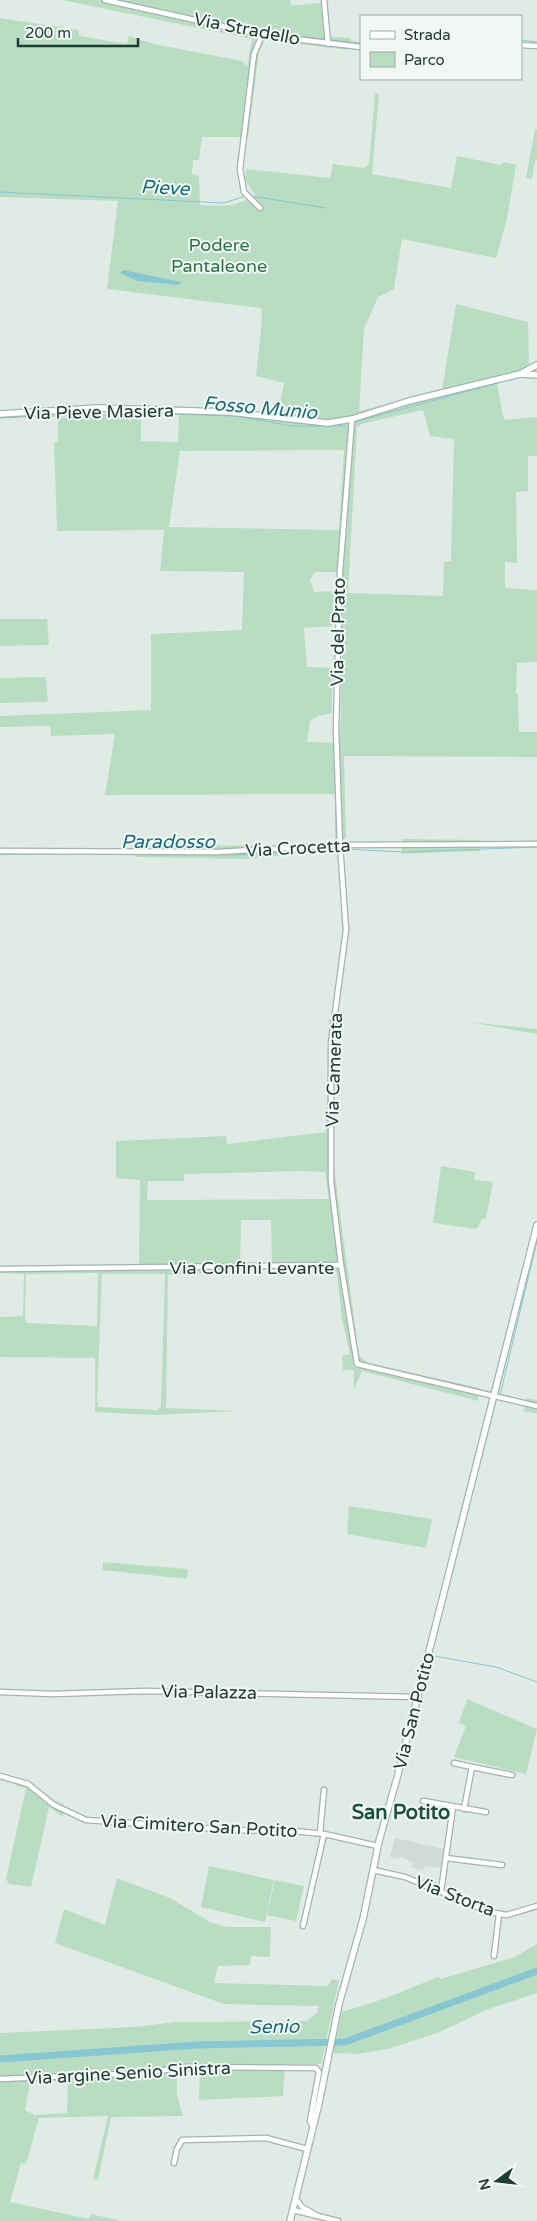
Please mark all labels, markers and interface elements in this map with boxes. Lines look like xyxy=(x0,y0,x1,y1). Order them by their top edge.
street label: Via Stradello xyxy=(192,8,302,50)
scale bar xyxy=(18,15,138,47)
legend xyxy=(360,15,522,80)
text: 200 m xyxy=(25,24,71,42)
text: Strada xyxy=(404,26,451,44)
text: Parco xyxy=(404,51,445,69)
water label: Pieve xyxy=(140,176,191,200)
park label: Podere Pantaleone xyxy=(171,234,267,277)
water label: Fosso Munio xyxy=(202,392,319,424)
street label: Via Pieve Masiera xyxy=(24,400,174,424)
street label: Via del Prato xyxy=(326,577,350,687)
water label: Paradosso xyxy=(121,831,217,853)
street label: Via Crocetta xyxy=(245,834,351,862)
street label: Via Camerata xyxy=(321,1012,347,1128)
street label: Via Confini Levante xyxy=(170,1257,334,1279)
street label: Via San Potito xyxy=(389,1650,439,1772)
street label: Via Palazza xyxy=(161,1680,257,1704)
district label: San Potito xyxy=(352,1801,450,1825)
street label: Via Cimitero San Potito xyxy=(100,1810,298,1842)
street label: Via Storta xyxy=(412,1871,498,1921)
water label: Senio xyxy=(249,2016,301,2038)
street label: Via argine Senio Sinistra xyxy=(25,2057,231,2089)
north arrow xyxy=(472,2156,522,2206)
text: N xyxy=(475,2177,495,2192)

